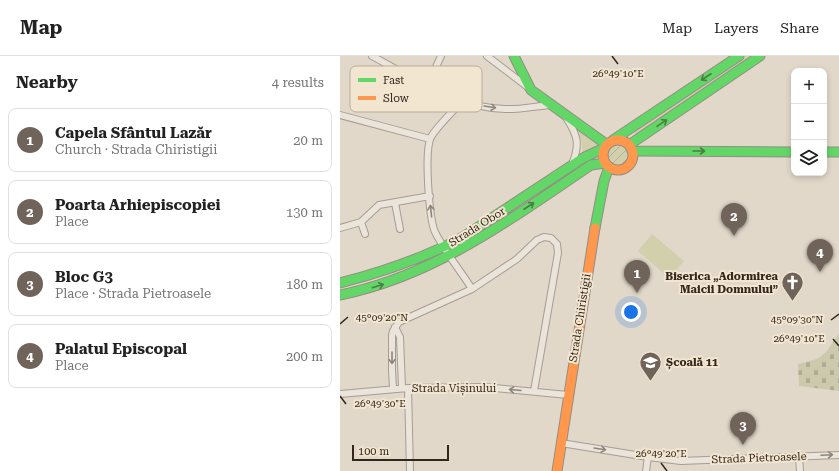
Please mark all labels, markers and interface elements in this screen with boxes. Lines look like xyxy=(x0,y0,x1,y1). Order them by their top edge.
text: Map xyxy=(20,16,62,39)
text: Map xyxy=(662,20,692,36)
text: Layers xyxy=(714,20,758,36)
text: Share xyxy=(780,20,819,36)
legend xyxy=(350,66,482,112)
text: 26°49'10"E xyxy=(592,68,644,79)
map controls xyxy=(791,68,827,176)
button: + xyxy=(791,68,827,104)
text: Nearby xyxy=(16,72,78,92)
one-way arrow xyxy=(701,73,712,81)
text: Fast xyxy=(383,74,404,87)
text: 4 results xyxy=(272,75,324,90)
text: Slow xyxy=(383,92,410,105)
one-way arrow xyxy=(483,103,496,111)
button: − xyxy=(791,104,827,140)
one-way arrow xyxy=(656,119,667,127)
text: Capela Sfântul Lazăr xyxy=(55,124,212,142)
text: 1 xyxy=(26,133,34,148)
text: 20 m xyxy=(293,133,323,148)
button: layers xyxy=(791,140,827,176)
text: Church · Strada Chiristigii xyxy=(55,142,217,157)
one-way arrow xyxy=(692,147,705,155)
text: Poarta Arhiepiscopiei xyxy=(55,196,221,214)
one-way arrow xyxy=(524,202,535,210)
pin: 2 xyxy=(721,203,747,236)
street label: Strada Obor xyxy=(446,204,508,249)
text: 2 xyxy=(26,205,34,220)
text: 130 m xyxy=(286,205,323,220)
one-way arrow xyxy=(428,205,435,218)
text: Place xyxy=(55,214,89,229)
pin: 4 xyxy=(807,239,833,272)
pin: 1 xyxy=(624,260,650,293)
text: Bloc G3 xyxy=(55,268,113,286)
church icon: Biserica „Adormirea Maicii Domnului” xyxy=(780,269,806,302)
place label: Biserica „Adormirea Maicii Domnului” xyxy=(665,270,779,296)
street label: Strada Chiristigii xyxy=(567,272,594,363)
text: 3 xyxy=(26,277,34,292)
text: 180 m xyxy=(286,277,323,292)
one-way arrow xyxy=(371,282,384,289)
text: Place · Strada Pietroasele xyxy=(55,286,211,301)
your location xyxy=(621,302,641,322)
text: 45°09'20"N xyxy=(356,312,408,323)
text: 45°09'30"N xyxy=(771,314,823,325)
text: 26°49'10"E xyxy=(773,333,825,344)
text: Palatul Episcopal xyxy=(55,340,187,358)
text: 4 xyxy=(26,349,34,364)
text: 200 m xyxy=(286,349,323,364)
school or university icon: Școală 11 xyxy=(638,349,664,382)
one-way arrow xyxy=(388,351,396,364)
place label: Școală 11 xyxy=(666,356,718,370)
text: Place xyxy=(55,358,89,373)
street label: Strada Vișinului xyxy=(412,382,497,396)
one-way arrow xyxy=(509,386,522,393)
text: 26°49'30"E xyxy=(354,398,406,409)
pin: 3 xyxy=(730,412,756,445)
scale bar xyxy=(352,443,449,462)
text: 100 m xyxy=(358,445,389,458)
one-way arrow xyxy=(593,446,606,454)
text: 26°49'20"E xyxy=(635,448,687,459)
street label: Strada Pietroasele xyxy=(711,450,807,466)
one-way arrow xyxy=(820,452,833,459)

